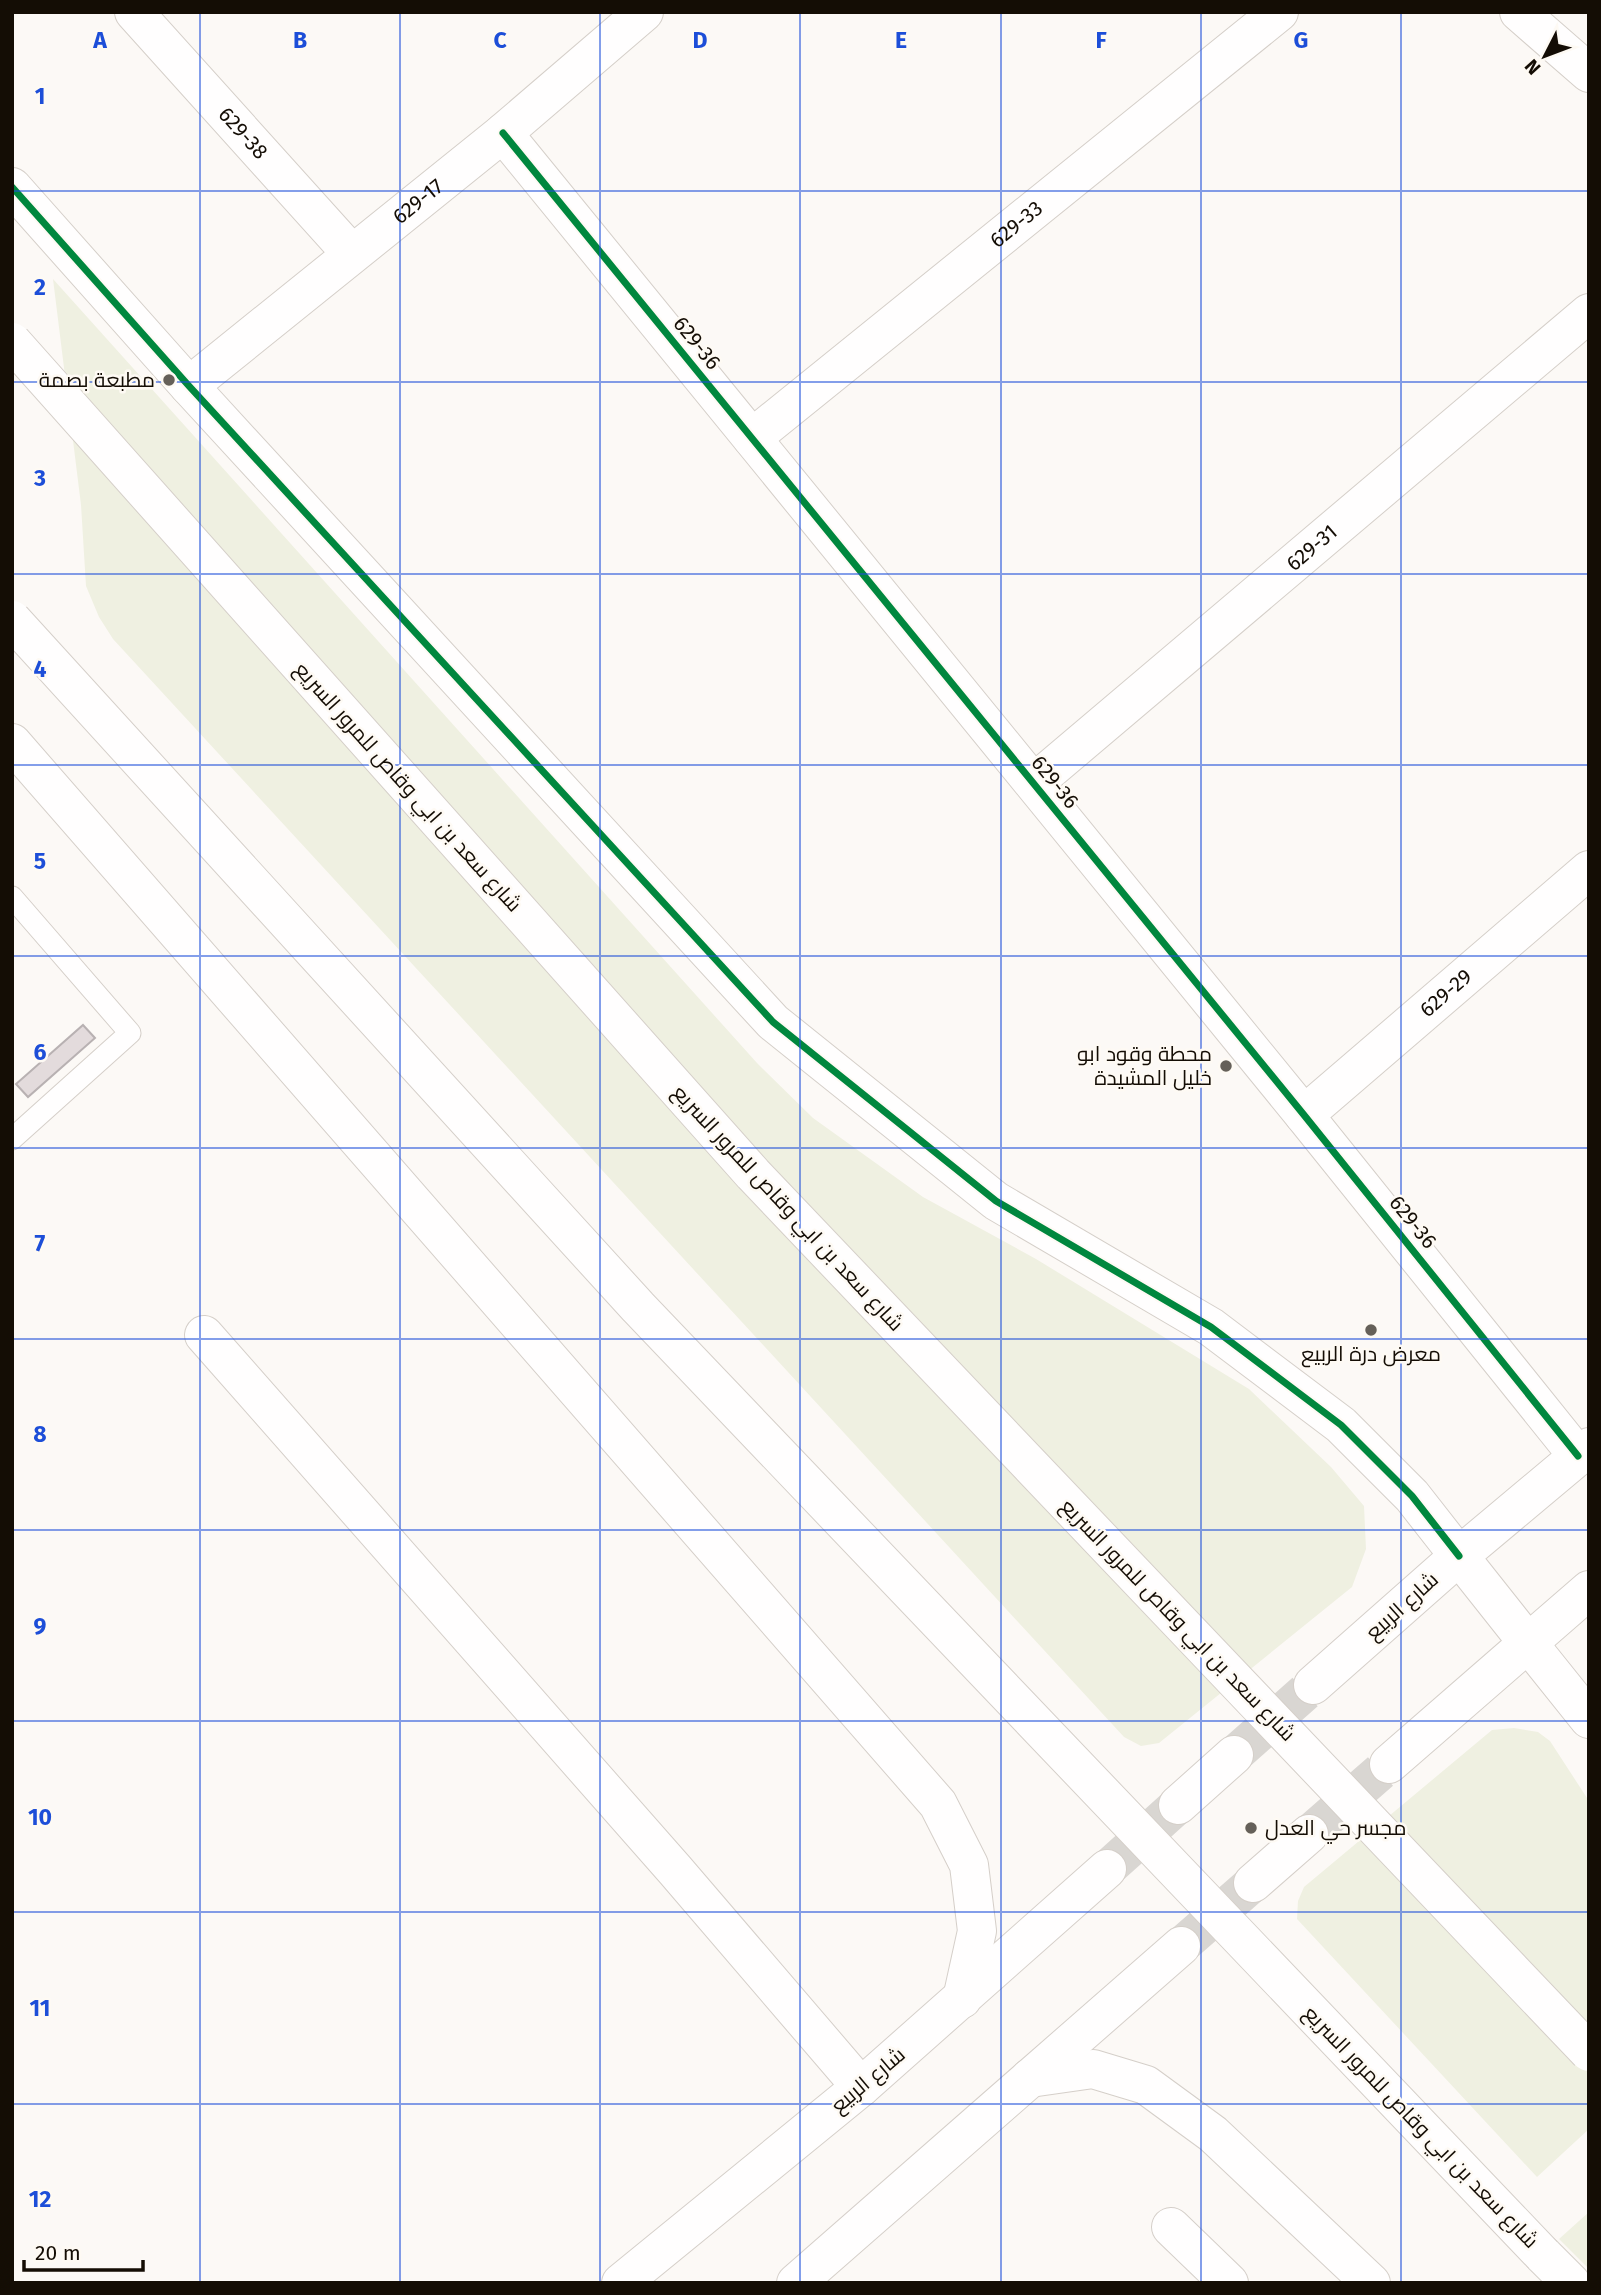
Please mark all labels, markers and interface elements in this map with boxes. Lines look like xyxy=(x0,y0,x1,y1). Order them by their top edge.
north arrow xyxy=(1510,21,1580,91)
text: A xyxy=(92,26,107,54)
text: B xyxy=(293,26,307,54)
text: C xyxy=(493,26,507,54)
text: D xyxy=(693,26,708,54)
text: E xyxy=(895,26,907,54)
text: F xyxy=(1095,26,1107,54)
text: G xyxy=(1294,26,1308,54)
text: N xyxy=(1520,55,1546,79)
text: 1 xyxy=(35,82,45,110)
street label: 629-38 xyxy=(213,102,273,165)
street label: 629-17 xyxy=(387,173,449,230)
street label: 629-33 xyxy=(985,195,1048,253)
text: 2 xyxy=(34,273,46,301)
street label: 629-36 xyxy=(668,311,726,375)
place label: مطبعة بصمة xyxy=(39,367,155,393)
marker: مطبعة بصمة xyxy=(161,372,177,388)
text: 3 xyxy=(33,464,46,492)
street label: 629-31 xyxy=(1281,519,1342,577)
text: 4 xyxy=(34,655,47,683)
street label: شارع سعد بن ابي وقاص للمرور السريع xyxy=(287,657,527,919)
street label: 629-36 xyxy=(1026,750,1084,814)
text: 5 xyxy=(34,847,46,875)
street label: 629-29 xyxy=(1414,963,1477,1023)
text: 6 xyxy=(34,1038,47,1066)
place label: محطة وقود ابو خليل المشيدة xyxy=(1077,1041,1212,1091)
marker: محطة وقود ابو خليل المشيدة xyxy=(1218,1058,1234,1074)
street label: شارع سعد بن ابي وقاص للمرور السريع xyxy=(665,1079,909,1339)
street label: 629-36 xyxy=(1384,1190,1442,1254)
text: 7 xyxy=(35,1229,46,1257)
marker: معرض درة الربيع xyxy=(1363,1322,1379,1338)
place label: معرض درة الربيع xyxy=(1301,1341,1441,1368)
text: 8 xyxy=(33,1420,47,1448)
street label: شارع سعد بن ابي وقاص للمرور السريع xyxy=(1053,1493,1301,1749)
street label: شارع الربيع xyxy=(1360,1567,1444,1646)
text: 9 xyxy=(34,1612,47,1640)
text: 10 xyxy=(28,1803,52,1831)
place label: مجسر حي العدل xyxy=(1265,1815,1407,1844)
marker: مجسر حي العدل xyxy=(1243,1820,1259,1836)
text: 11 xyxy=(30,1994,50,2022)
street label: شارع سعد بن ابي وقاص للمرور السريع xyxy=(1296,2000,1544,2256)
street label: شارع الربيع xyxy=(826,2041,911,2119)
text: 12 xyxy=(29,2185,51,2213)
scale bar xyxy=(24,2228,144,2272)
text: 20 m xyxy=(35,2240,81,2266)

